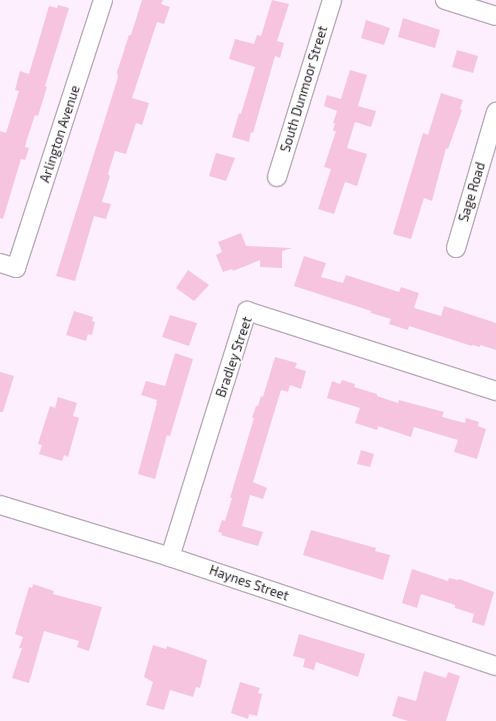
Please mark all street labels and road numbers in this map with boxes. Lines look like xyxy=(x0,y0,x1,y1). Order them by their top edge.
street label: South Dunmoor Street xyxy=(277,24,331,154)
street label: Arlington Avenue xyxy=(37,83,83,185)
street label: Sage Road xyxy=(456,160,488,224)
street label: Bradley Street xyxy=(213,314,255,400)
street label: Haynes Street xyxy=(207,562,291,604)

